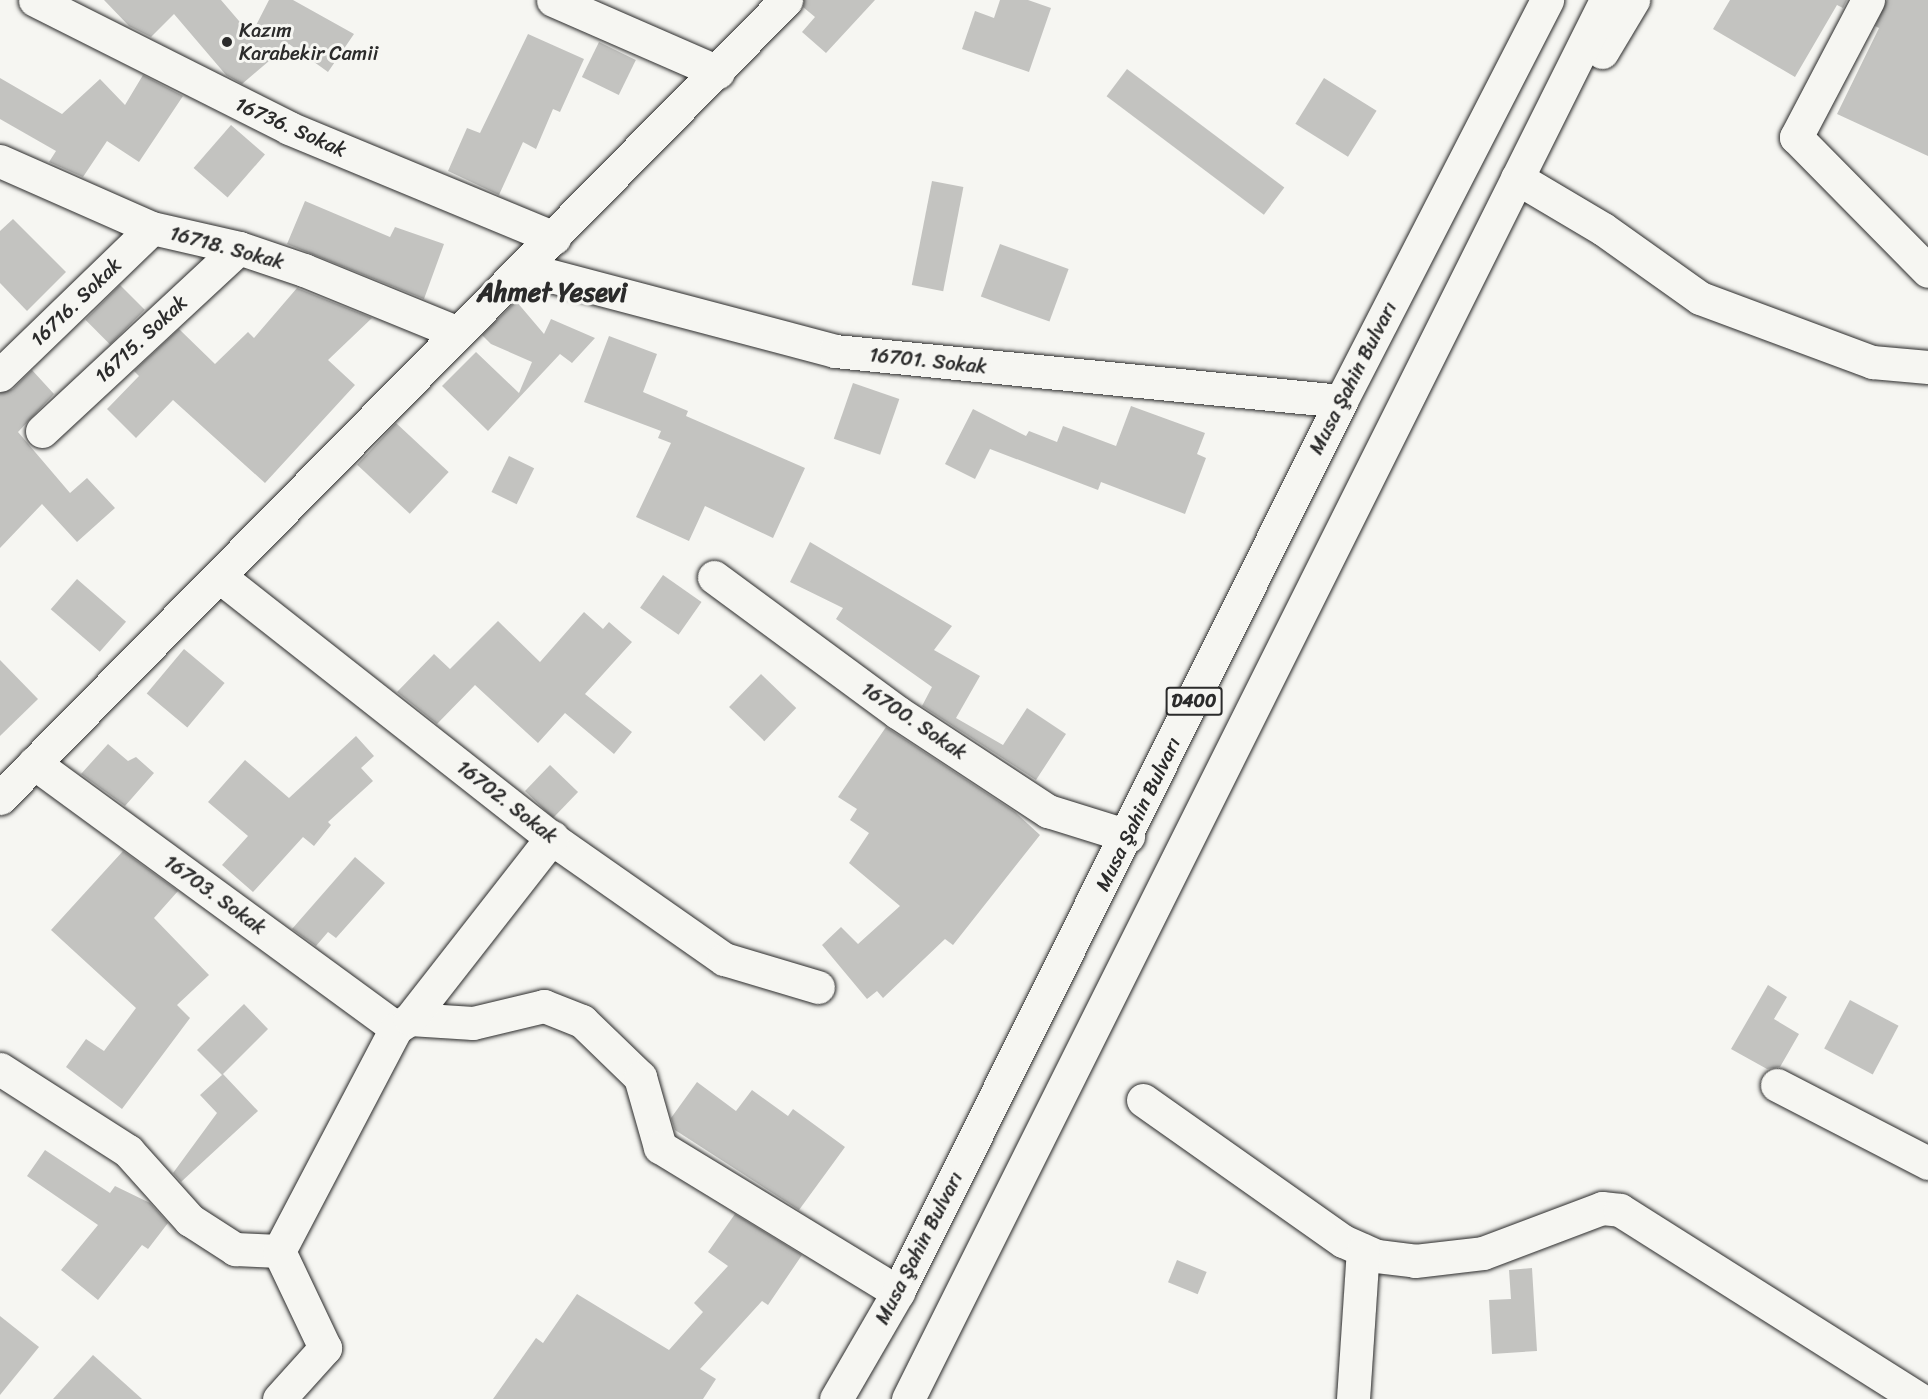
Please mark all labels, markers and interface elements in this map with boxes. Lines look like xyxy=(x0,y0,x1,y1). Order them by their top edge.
place label: Kazım Karabekir Camii xyxy=(239,19,378,66)
marker: Kazım Karabekir Camii xyxy=(220,35,234,49)
street label: 16736. Sokak xyxy=(232,92,350,162)
street label: 16718. Sokak xyxy=(167,221,287,275)
street label: 16716. Sokak xyxy=(26,253,126,351)
district label: Ahmet Yesevi xyxy=(477,277,627,309)
street label: 16715. Sokak xyxy=(90,290,192,388)
street label: Musa Şahin Bulvarı xyxy=(1304,298,1402,458)
street label: 16701. Sokak xyxy=(868,343,988,379)
street label: 16700. Sokak xyxy=(857,677,971,765)
road number: D400 xyxy=(1166,686,1222,716)
street label: Musa Şahin Bulvarı xyxy=(1090,733,1186,895)
street label: 16702. Sokak xyxy=(452,755,562,849)
street label: 16703. Sokak xyxy=(159,850,271,940)
street label: Musa Şahin Bulvarı xyxy=(870,1168,968,1328)

